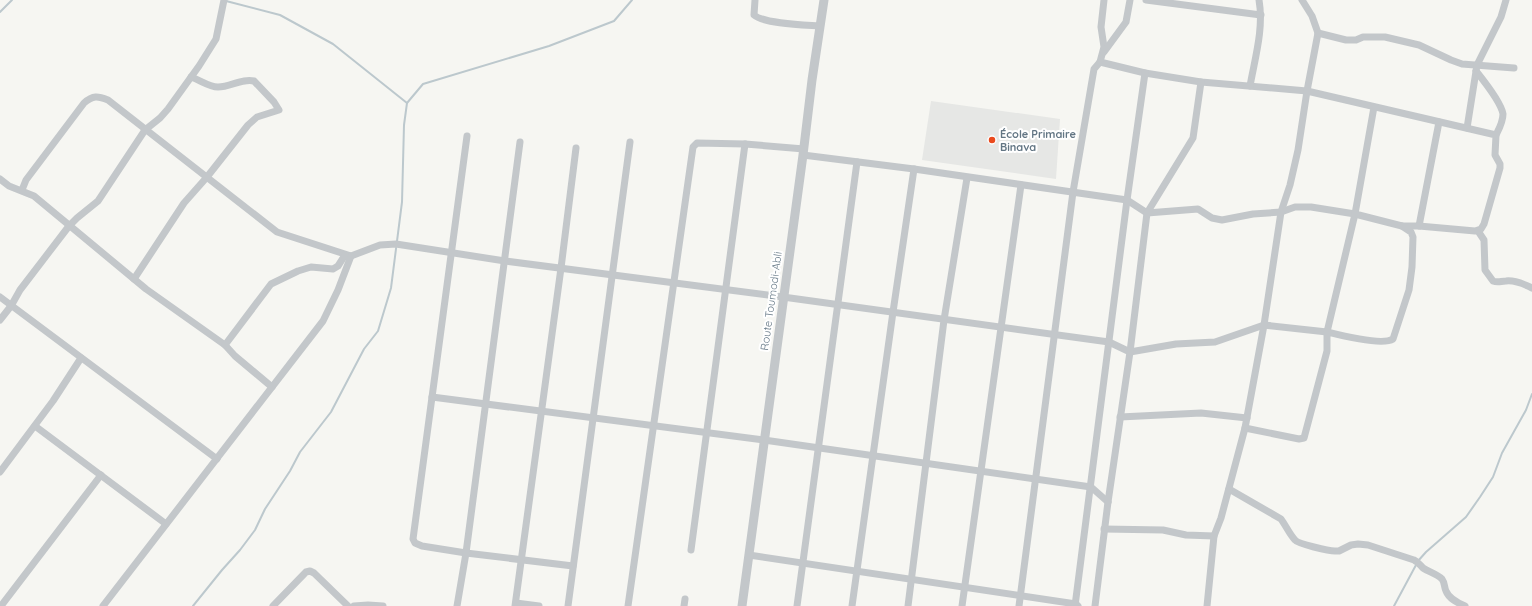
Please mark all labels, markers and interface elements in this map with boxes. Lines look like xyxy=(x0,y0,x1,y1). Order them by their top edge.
place label: École Primaire Binava xyxy=(1000,127,1076,154)
marker: École Primaire Binava xyxy=(987,135,997,145)
street label: Route Toumodi-Abli xyxy=(757,251,785,351)

